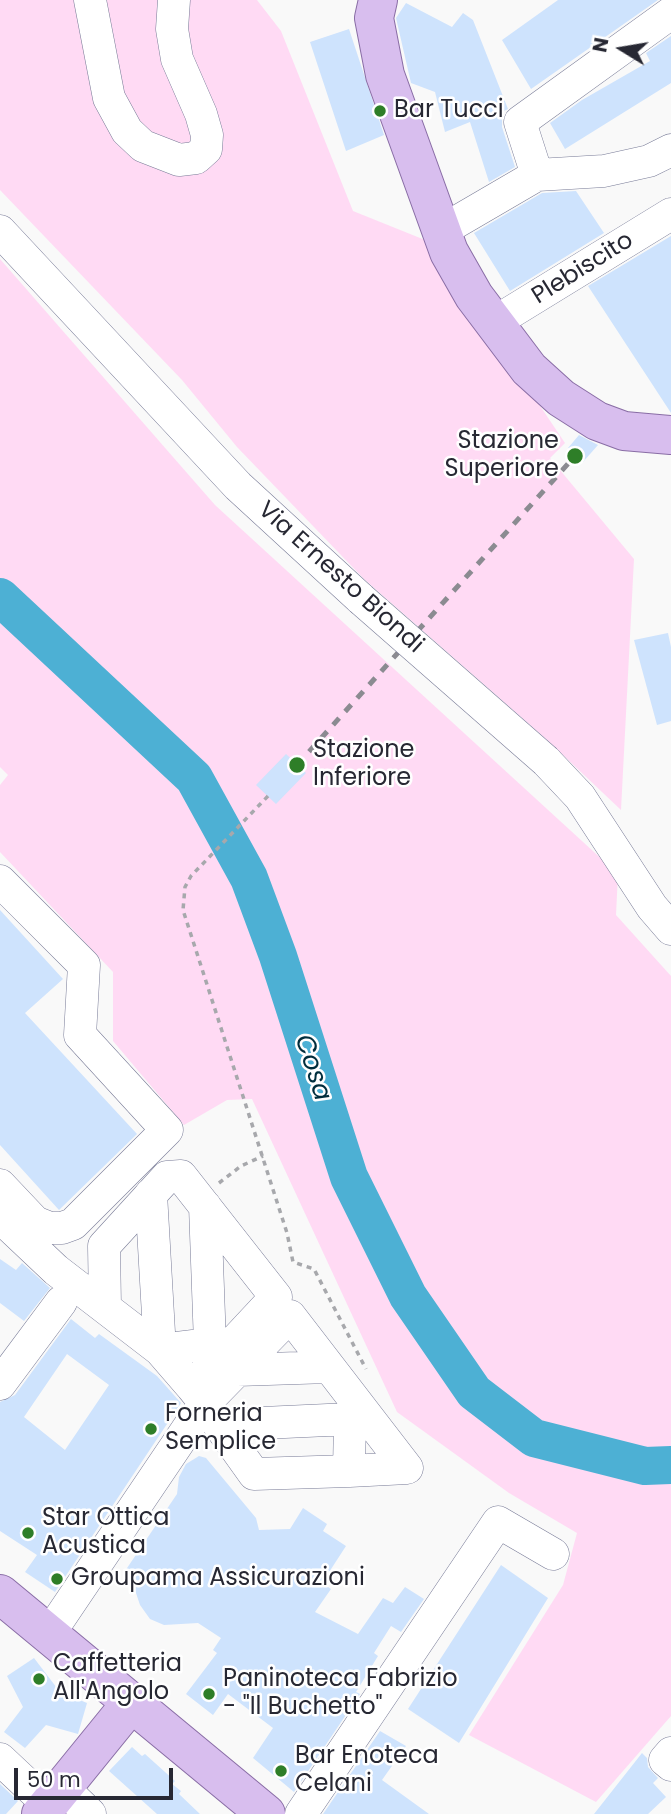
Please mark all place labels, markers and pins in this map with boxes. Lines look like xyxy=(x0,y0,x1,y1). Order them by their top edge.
place label: Bar Tucci xyxy=(394,97,504,125)
marker: Bar Tucci xyxy=(372,103,388,119)
place label: Stazione Superiore xyxy=(444,428,559,484)
marker: Stazione Superiore xyxy=(565,446,585,466)
place label: Stazione Inferiore xyxy=(313,737,414,793)
marker: Stazione Inferiore xyxy=(287,755,307,775)
place label: Forneria Semplice xyxy=(165,1401,276,1457)
marker: Forneria Semplice xyxy=(143,1421,159,1437)
place label: Star Ottica Acustica xyxy=(42,1505,169,1561)
marker: Star Ottica Acustica xyxy=(20,1525,36,1541)
place label: Groupama Assicurazioni xyxy=(71,1565,365,1593)
marker: Groupama Assicurazioni xyxy=(49,1571,65,1587)
place label: Caffetteria All'Angolo xyxy=(53,1651,182,1707)
place label: Paninoteca Fabrizio - "Il Buchetto" xyxy=(223,1666,458,1722)
marker: Caffetteria All'Angolo xyxy=(31,1671,47,1687)
marker: Paninoteca Fabrizio - "Il Buchetto" xyxy=(201,1686,217,1702)
place label: Bar Enoteca Celani xyxy=(295,1743,439,1799)
marker: Bar Enoteca Celani xyxy=(273,1763,289,1779)

